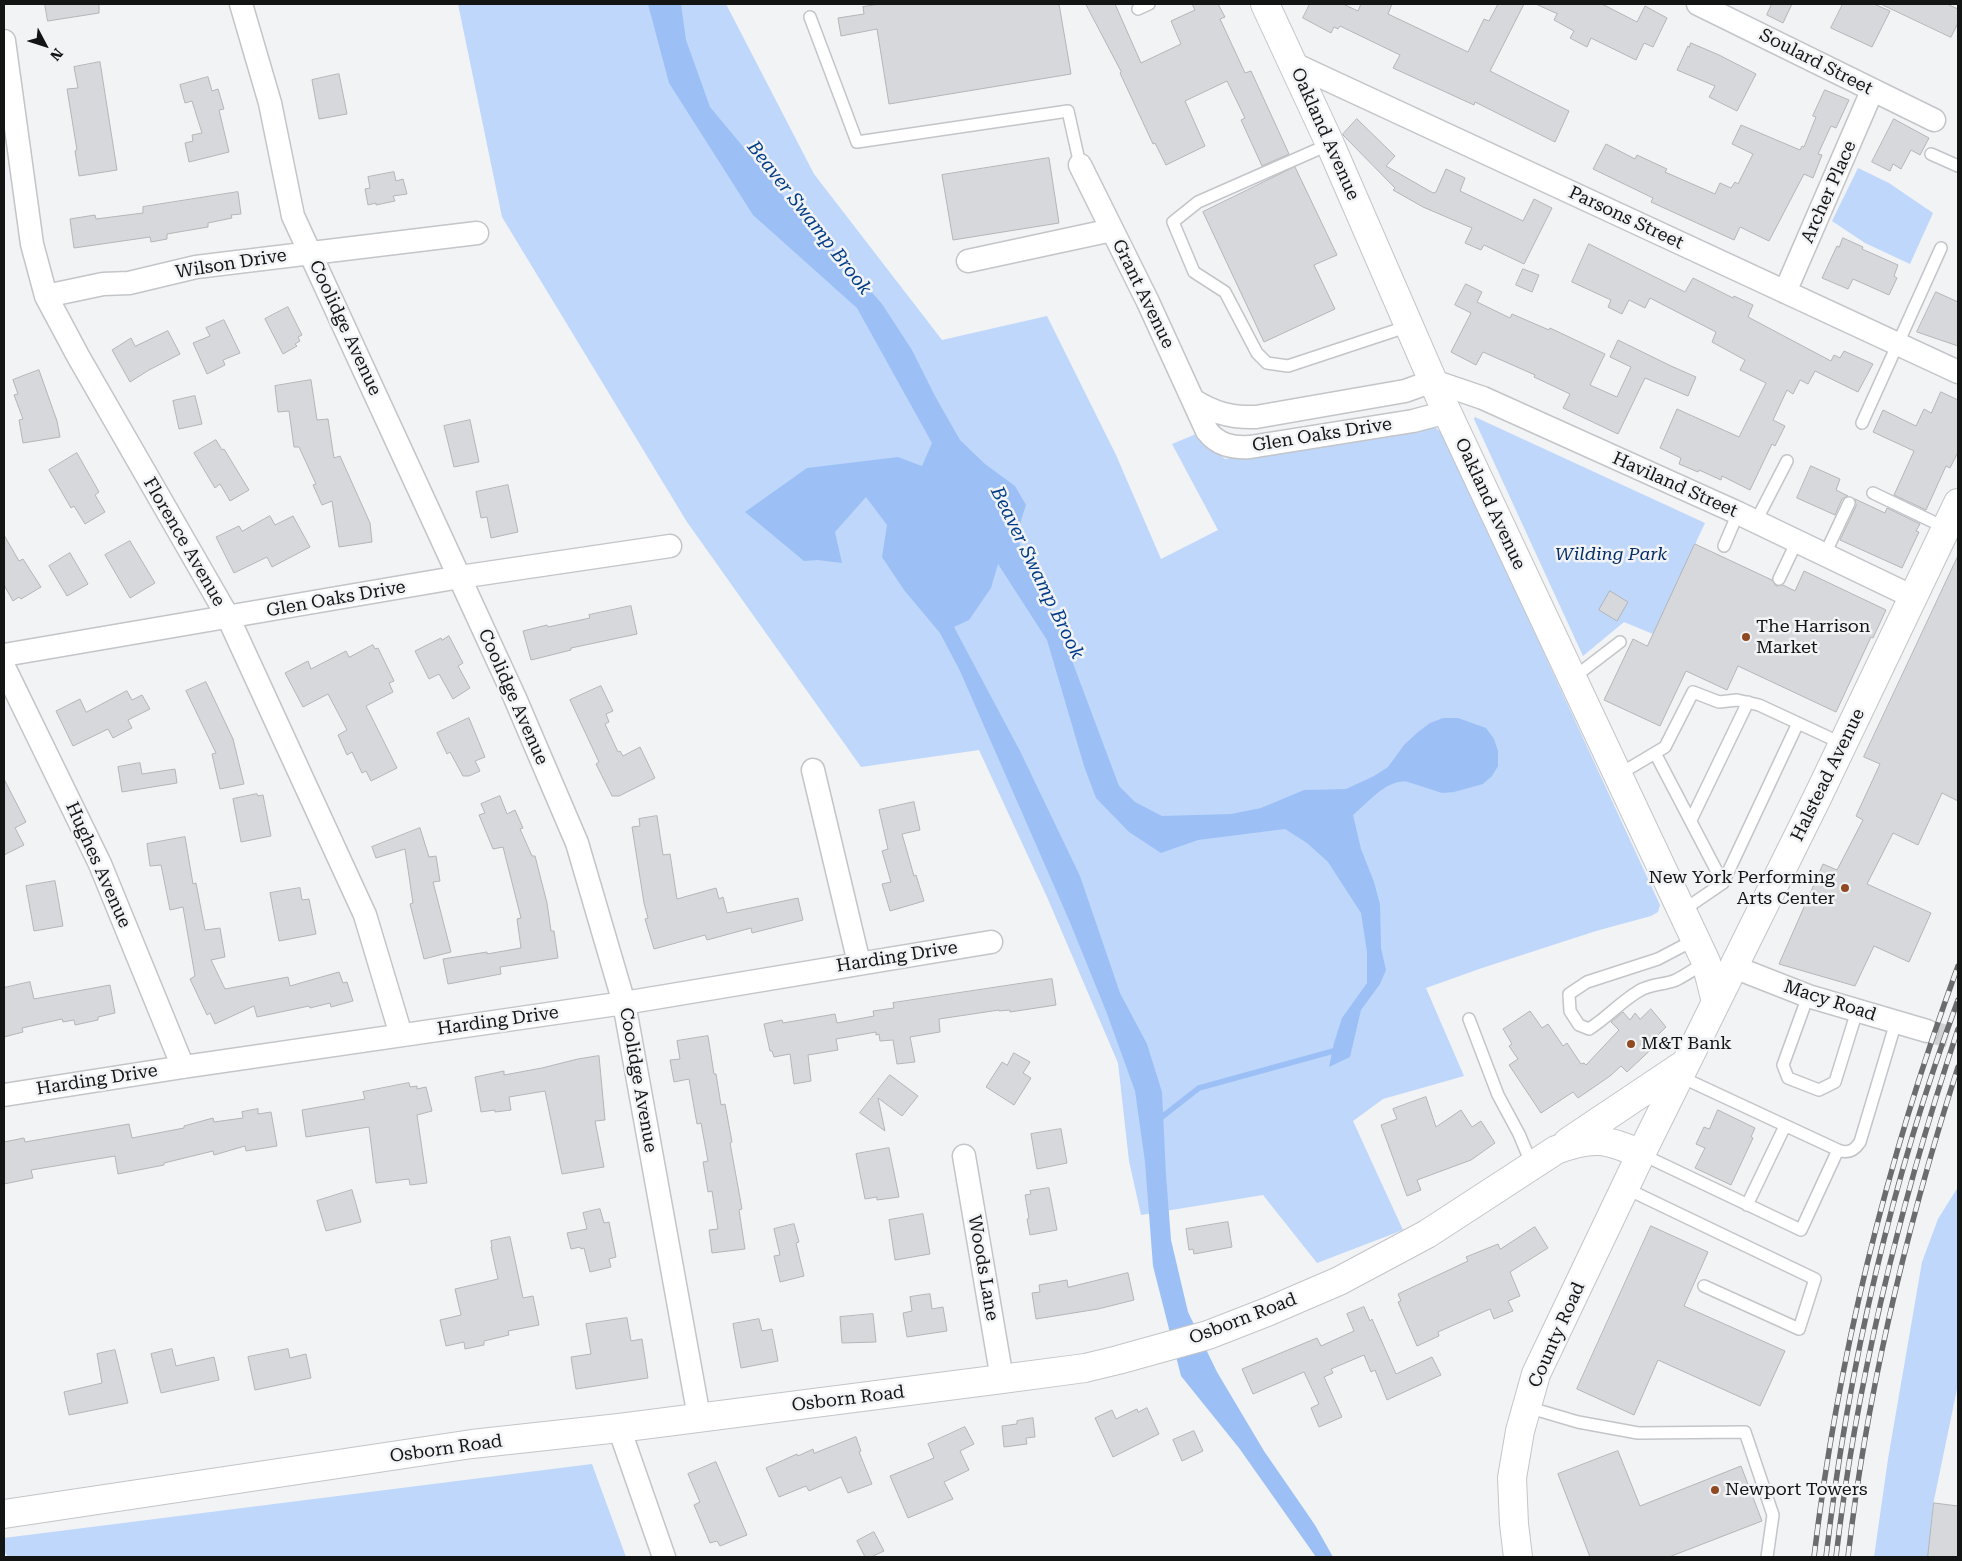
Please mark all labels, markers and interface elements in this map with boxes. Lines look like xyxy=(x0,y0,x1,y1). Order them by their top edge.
north arrow xyxy=(20,20,70,70)
street label: Soulard Street xyxy=(1756,24,1876,100)
text: N xyxy=(47,45,66,64)
street label: Oakland Avenue xyxy=(1286,64,1364,204)
water label: Beaver Swamp Brook xyxy=(742,137,876,299)
street label: Archer Place xyxy=(1797,137,1861,247)
street label: Parsons Street xyxy=(1565,182,1687,254)
street label: Grant Avenue xyxy=(1107,236,1179,352)
street label: Wilson Drive xyxy=(174,245,288,283)
street label: Coolidge Avenue xyxy=(304,257,386,399)
street label: Glen Oaks Drive xyxy=(1251,413,1393,457)
street label: Oakland Avenue xyxy=(1450,435,1530,573)
street label: Haviland Street xyxy=(1609,448,1741,522)
street label: Florence Avenue xyxy=(138,474,230,610)
water label: Beaver Swamp Brook xyxy=(985,483,1089,663)
park label: Wilding Park xyxy=(1555,544,1667,566)
street label: Glen Oaks Drive xyxy=(265,576,407,622)
place label: The Harrison Market xyxy=(1756,616,1870,659)
street label: Coolidge Avenue xyxy=(473,626,553,768)
marker: The Harrison Market xyxy=(1740,631,1752,643)
street label: Halstead Avenue xyxy=(1786,705,1870,845)
street label: Hughes Avenue xyxy=(61,799,135,931)
place label: New York Performing Arts Center xyxy=(1648,867,1835,910)
marker: New York Performing Arts Center xyxy=(1839,882,1851,894)
street label: Harding Drive xyxy=(835,937,959,977)
street label: Macy Road xyxy=(1781,976,1879,1026)
street label: Harding Drive xyxy=(436,1002,560,1040)
street label: Coolidge Avenue xyxy=(615,1006,661,1154)
place label: M&T Bank xyxy=(1641,1033,1732,1055)
marker: M&T Bank xyxy=(1625,1038,1637,1050)
street label: Harding Drive xyxy=(35,1060,159,1100)
street label: Woods Lane xyxy=(963,1214,1003,1322)
street label: County Road xyxy=(1524,1279,1590,1391)
street label: Osborn Road xyxy=(1186,1289,1300,1349)
street label: Osborn Road xyxy=(790,1381,906,1417)
street label: Osborn Road xyxy=(388,1430,504,1468)
place label: Newport Towers xyxy=(1725,1479,1868,1501)
marker: Newport Towers xyxy=(1709,1484,1721,1496)

